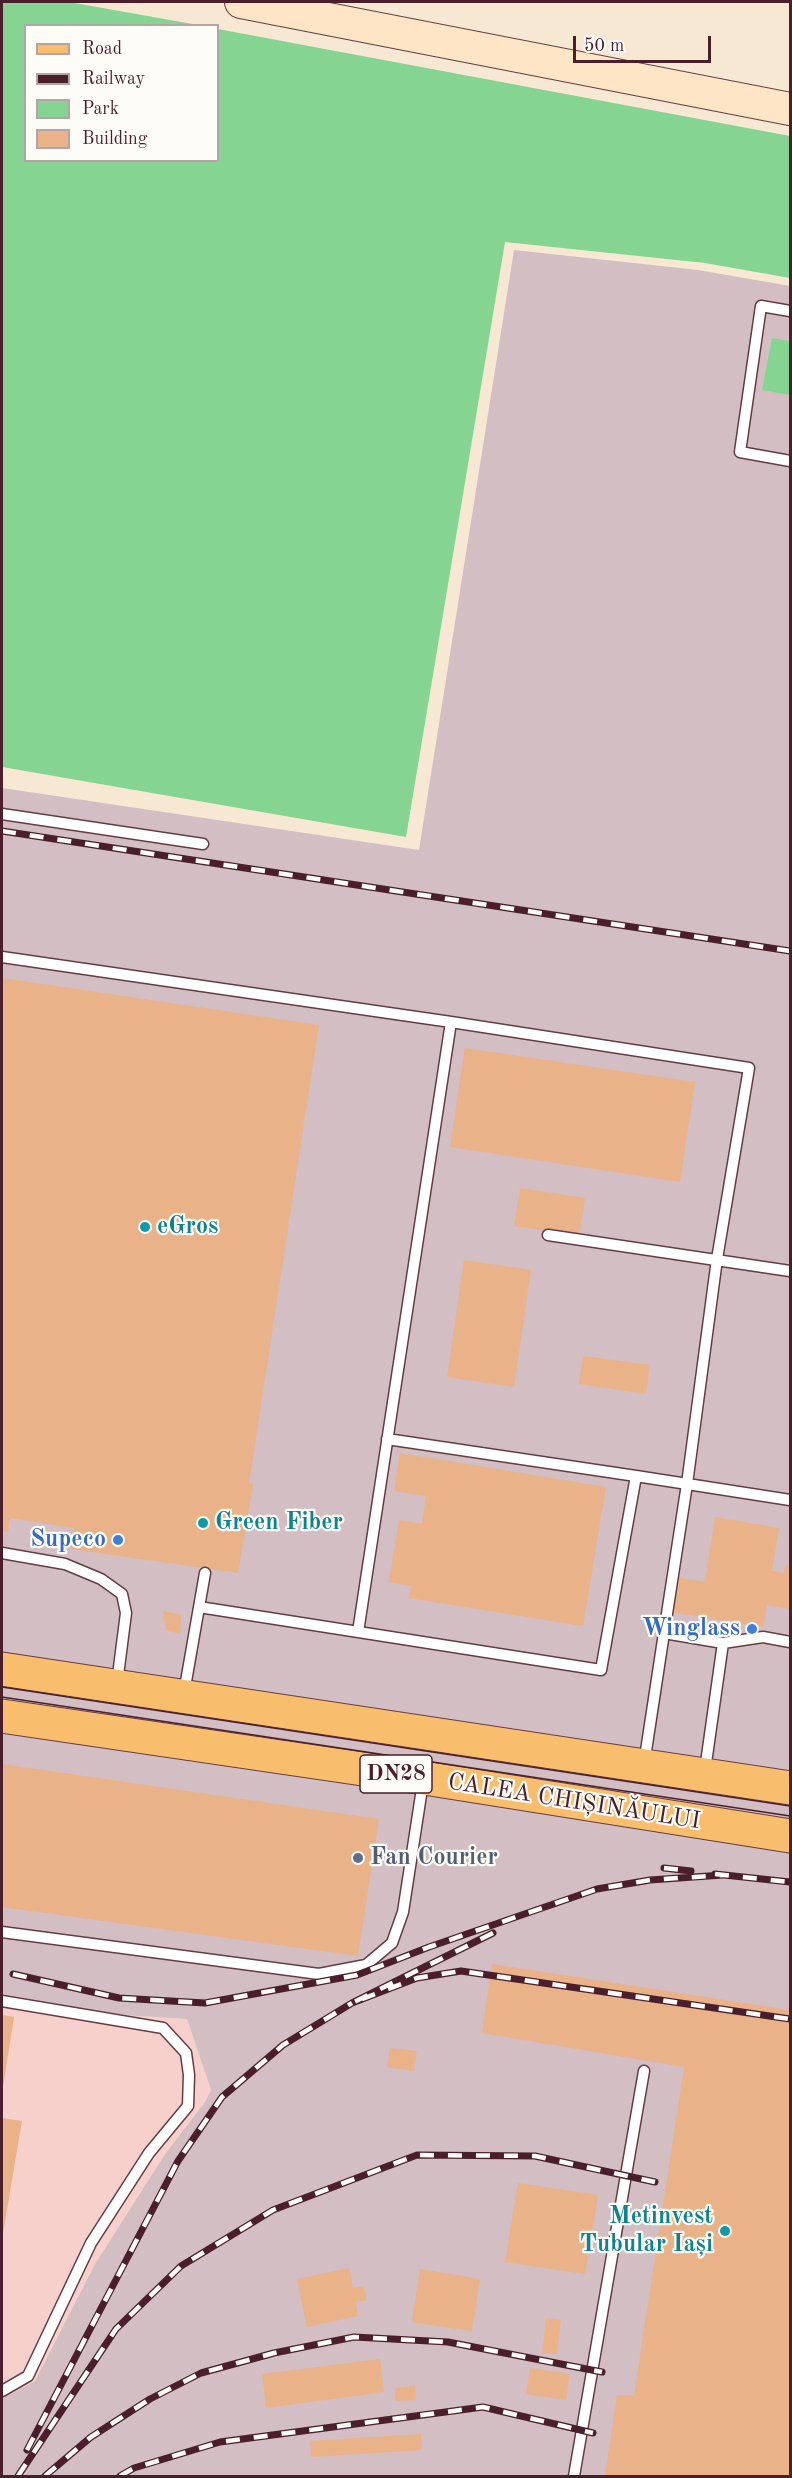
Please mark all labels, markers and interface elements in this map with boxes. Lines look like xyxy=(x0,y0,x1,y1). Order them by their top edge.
legend xyxy=(24,24,219,162)
scale bar xyxy=(576,24,714,62)
text: 50 m xyxy=(584,37,624,55)
text: Road xyxy=(82,40,122,58)
text: Railway xyxy=(82,70,145,88)
text: Park xyxy=(82,100,119,118)
text: Building xyxy=(82,130,147,148)
place label: eGros xyxy=(157,1213,218,1241)
marker: eGros xyxy=(138,1220,152,1234)
place label: Green Fiber xyxy=(215,1509,343,1537)
marker: Green Fiber xyxy=(196,1516,210,1530)
place label: Supeco xyxy=(30,1526,106,1554)
marker: Supeco xyxy=(111,1533,125,1547)
place label: Winglass xyxy=(642,1615,740,1643)
marker: Winglass xyxy=(745,1622,759,1636)
road number: DN28 xyxy=(360,1755,432,1793)
street label: CALEA CHIȘINĂULUI xyxy=(446,1768,702,1836)
place label: Fan Courier xyxy=(370,1844,498,1872)
marker: Fan Courier xyxy=(351,1851,365,1865)
place label: Metinvest Tubular Iași xyxy=(580,2203,713,2259)
marker: Metinvest Tubular Iași xyxy=(718,2224,732,2238)

